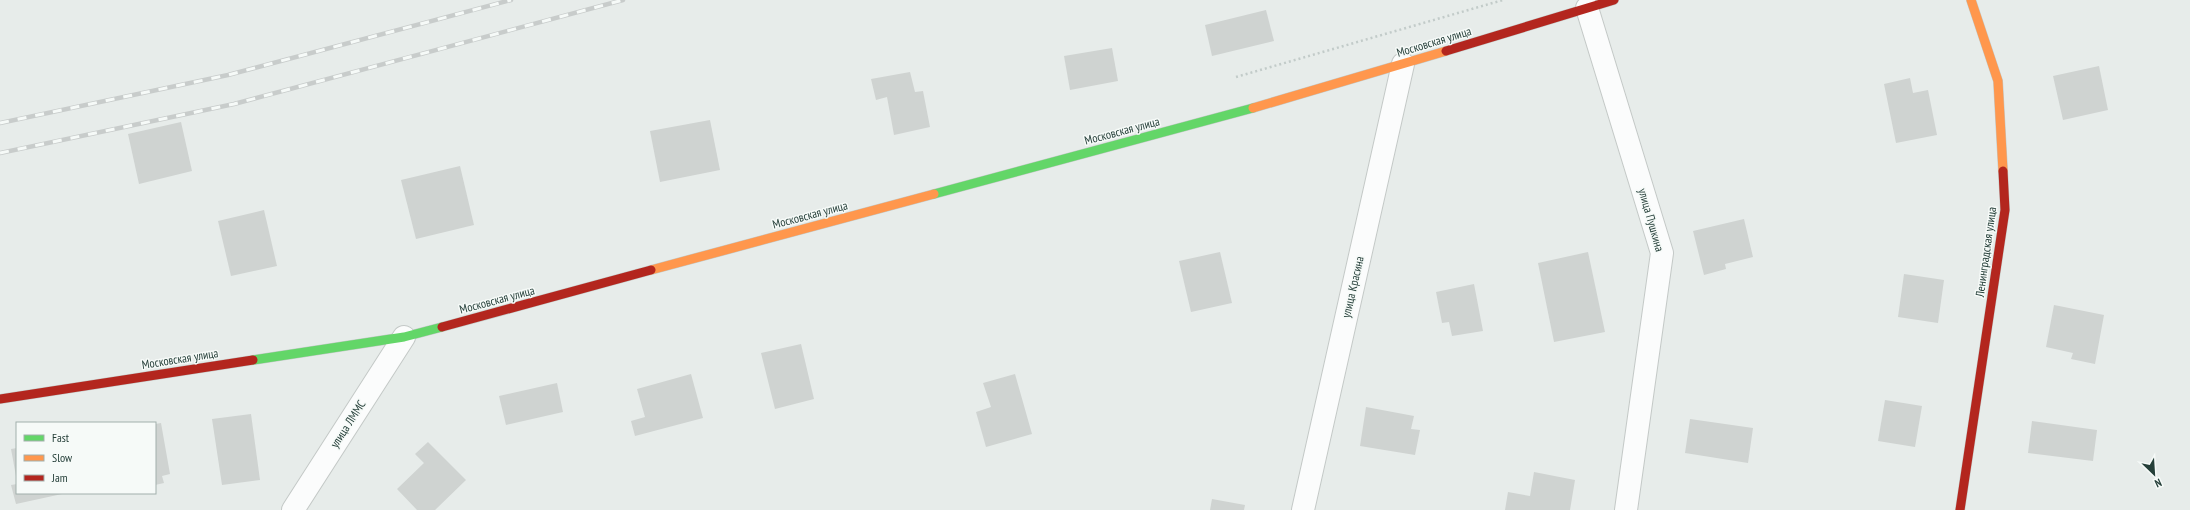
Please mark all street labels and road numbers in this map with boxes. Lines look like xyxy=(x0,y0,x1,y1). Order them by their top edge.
street label: Московская улица xyxy=(1395,23,1473,60)
street label: Московская улица xyxy=(1083,113,1161,148)
street label: улица Пушкина xyxy=(1635,187,1668,253)
street label: Московская улица xyxy=(771,197,849,232)
street label: Ленинградская улица xyxy=(1972,206,1999,299)
street label: улица Красина xyxy=(1338,254,1367,319)
street label: Московская улица xyxy=(458,282,536,317)
street label: Московская улица xyxy=(141,345,219,372)
street label: улица ЛММС xyxy=(327,397,369,450)

